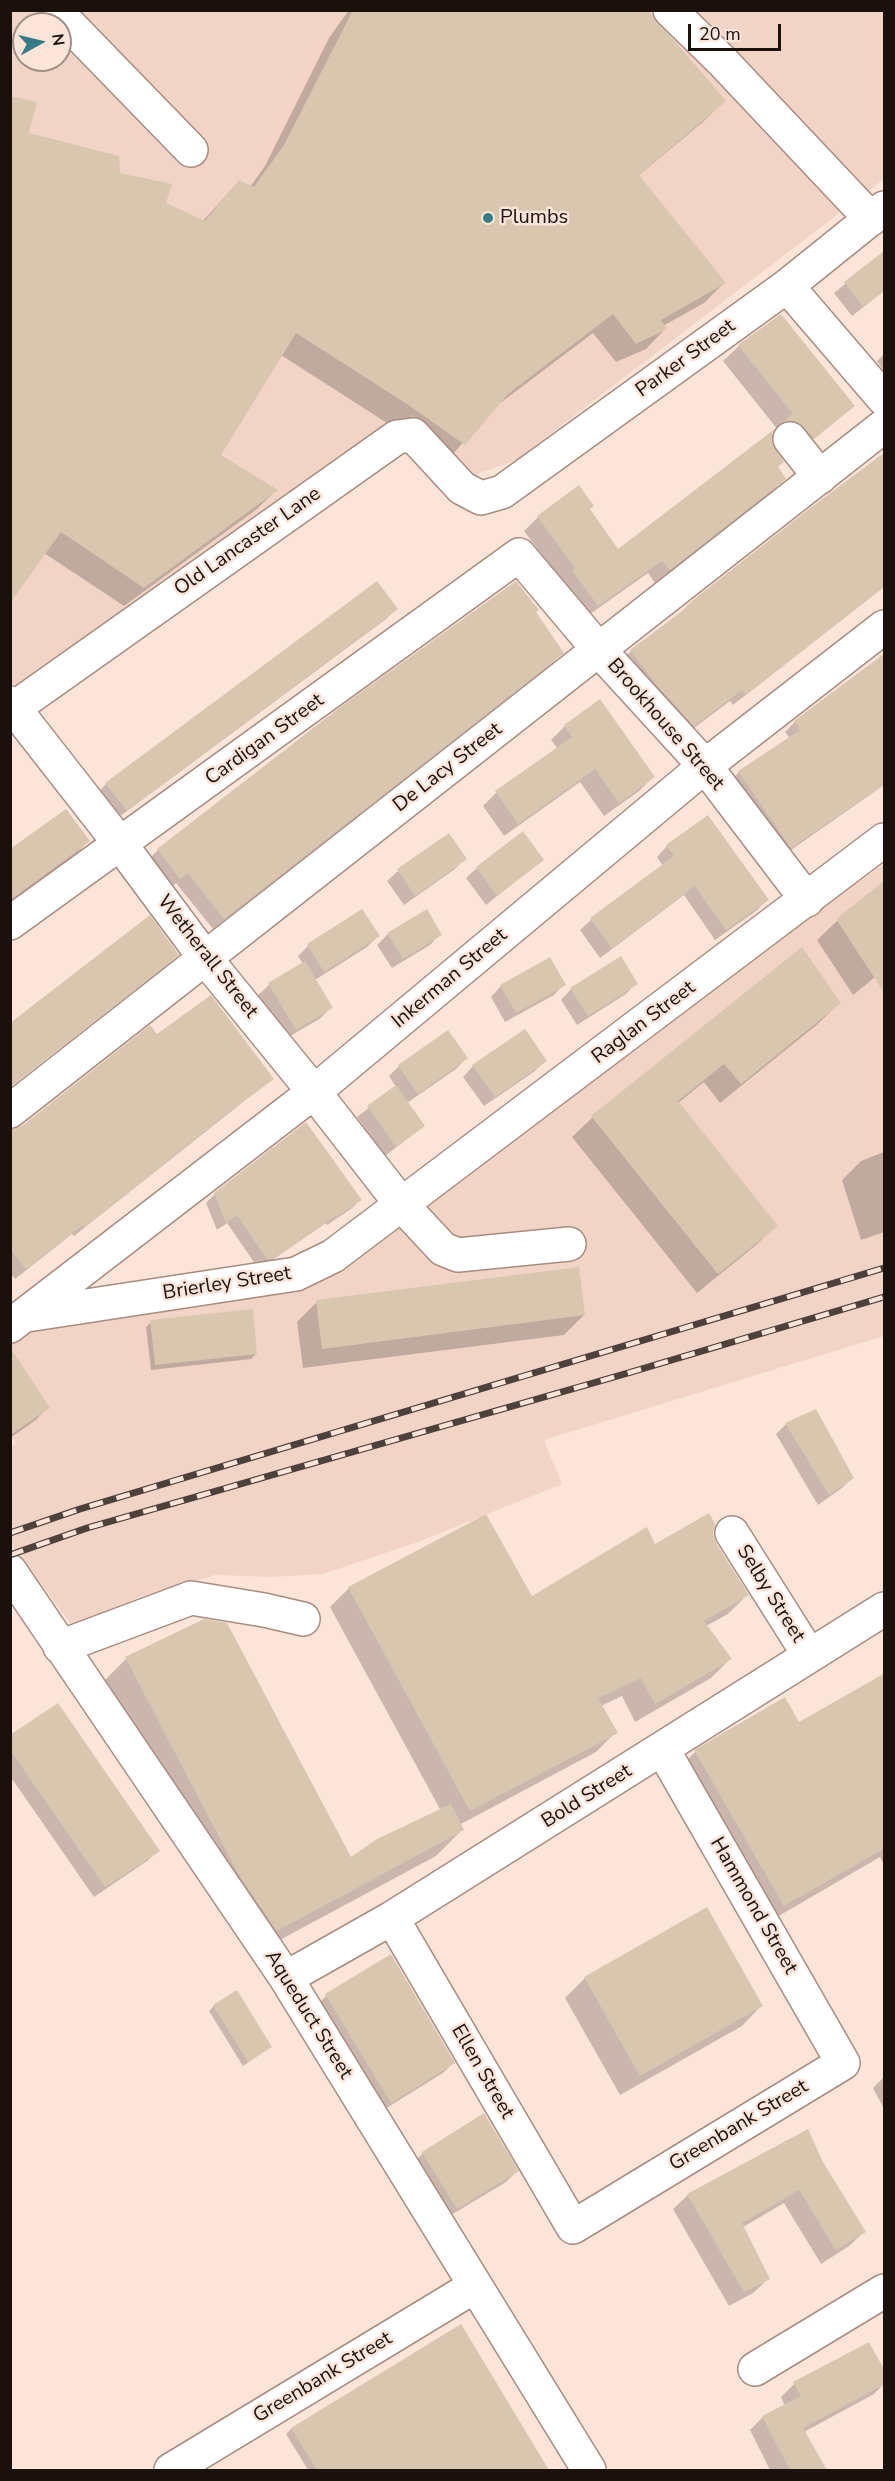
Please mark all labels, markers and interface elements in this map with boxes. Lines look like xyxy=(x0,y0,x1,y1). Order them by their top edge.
north arrow xyxy=(12,12,72,72)
scale bar xyxy=(691,12,784,50)
text: 20 m xyxy=(699,22,741,46)
text: N xyxy=(46,32,70,47)
place label: Plumbs xyxy=(500,206,568,230)
marker: Plumbs xyxy=(481,211,495,225)
street label: Parker Street xyxy=(632,315,740,403)
street label: Old Lancaster Lane xyxy=(170,482,326,602)
street label: Brookhouse Street xyxy=(601,654,729,796)
street label: Cardigan Street xyxy=(201,689,329,791)
street label: De Lacy Street xyxy=(389,718,507,818)
street label: Wetherall Street xyxy=(151,891,263,1023)
street label: Inkerman Street xyxy=(388,924,512,1034)
street label: Raglan Street xyxy=(588,976,700,1070)
street label: Brierley Street xyxy=(161,1262,293,1306)
street label: Selby Street xyxy=(731,1541,809,1647)
street label: Bold Street xyxy=(537,1760,637,1834)
street label: Hammond Street xyxy=(704,1833,802,1979)
street label: Aqueduct Street xyxy=(259,1946,357,2084)
street label: Ellen Street xyxy=(445,2020,519,2124)
street label: Greenbank Street xyxy=(665,2075,813,2177)
street label: Greenbank Street xyxy=(249,2327,397,2429)

